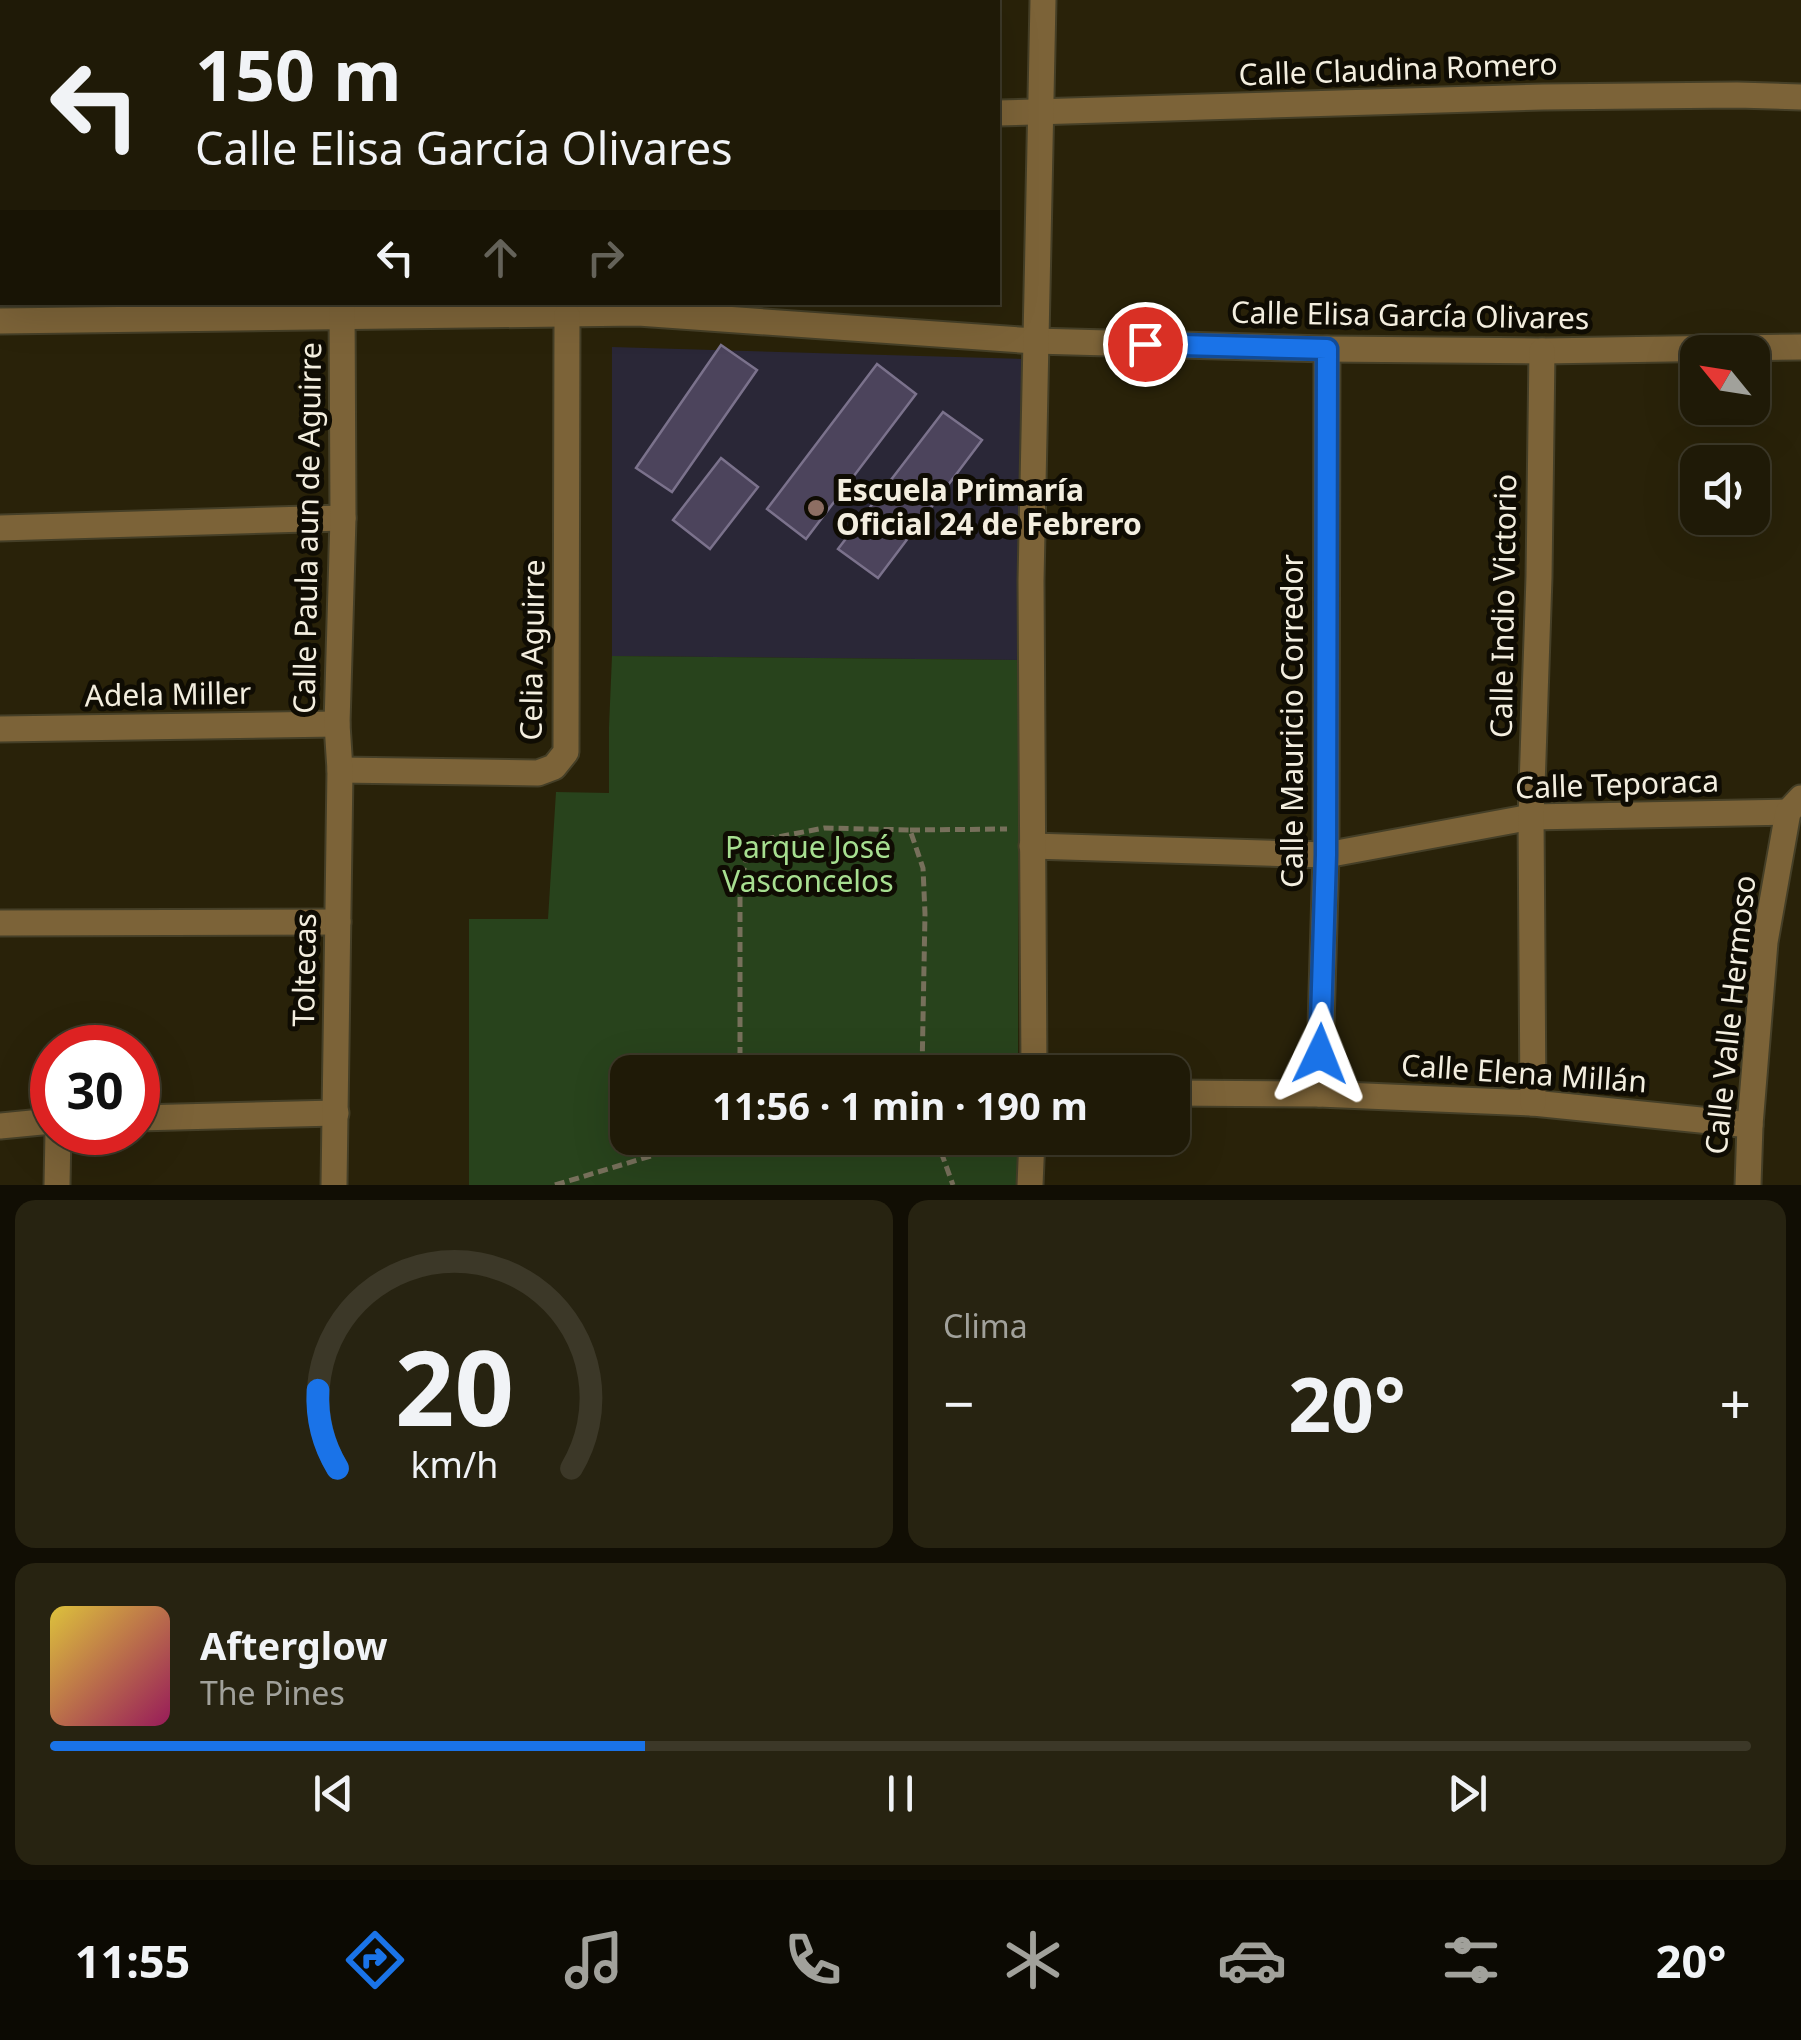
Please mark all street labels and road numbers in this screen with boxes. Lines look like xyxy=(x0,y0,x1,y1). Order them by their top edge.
street label: Calle Claudina Romero xyxy=(1238,42,1558,95)
street label: Calle Elisa García Olivares xyxy=(1230,291,1590,338)
street label: Calle Paula aun de Aguirre xyxy=(283,342,330,714)
street label: Calle Indio Victorio xyxy=(1480,474,1525,738)
street label: Calle Mauricio Corredor xyxy=(1271,554,1312,888)
street label: Celia Aguirre xyxy=(509,559,554,741)
street label: Adela Miller xyxy=(84,672,252,715)
street label: Calle Teporaca xyxy=(1514,759,1720,808)
street label: Calle Valle Hermoso xyxy=(1694,873,1765,1157)
street label: Toltecas xyxy=(282,913,325,1027)
street label: Calle Elena Millán xyxy=(1400,1043,1648,1102)

